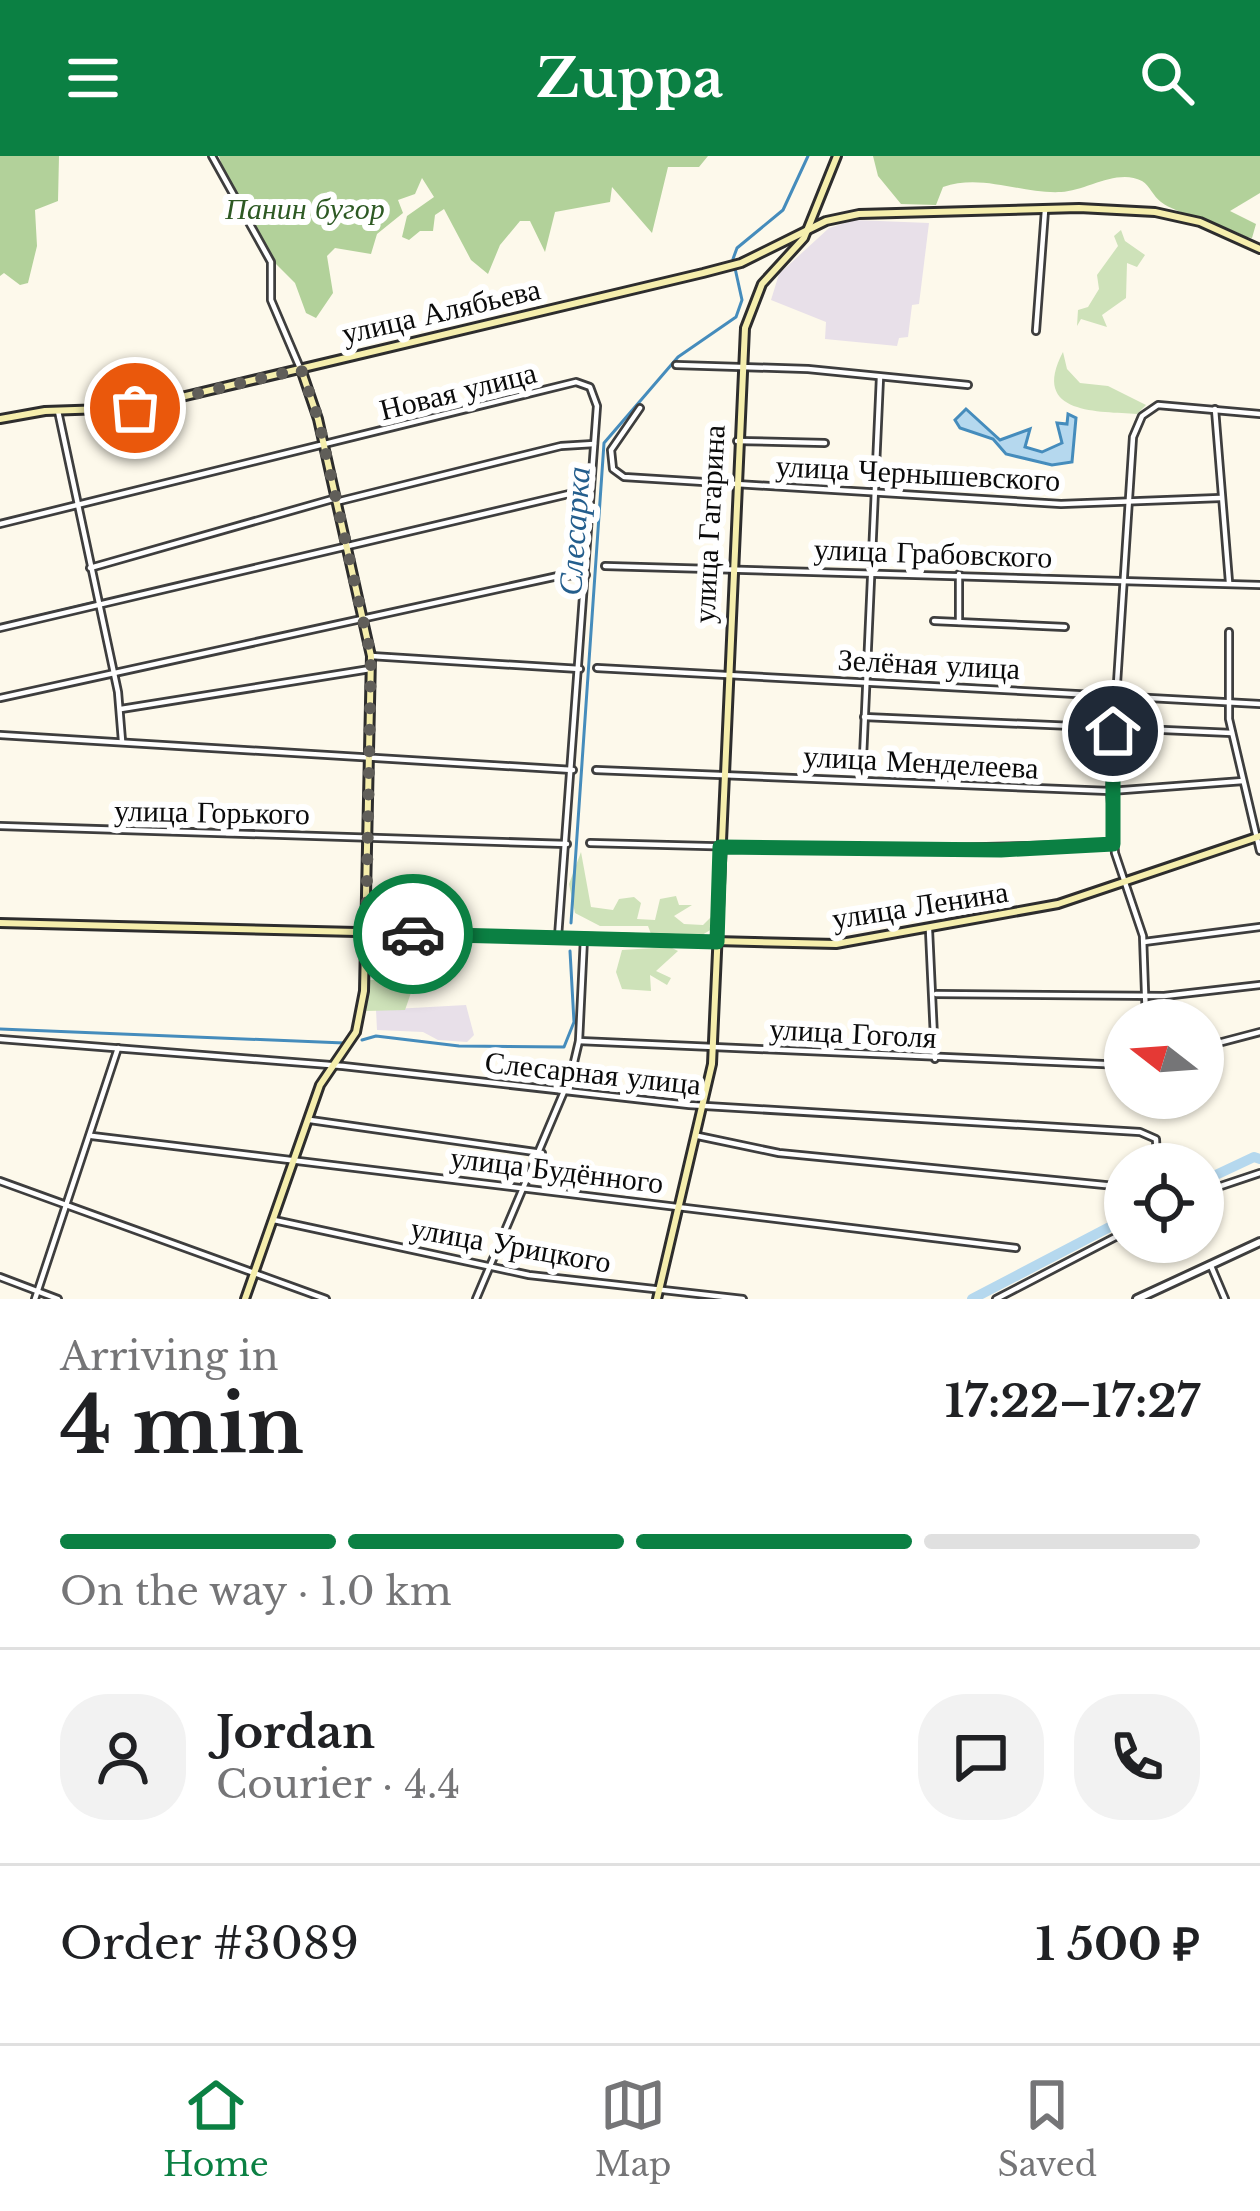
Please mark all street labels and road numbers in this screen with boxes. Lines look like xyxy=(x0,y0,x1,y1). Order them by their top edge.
street label: улица Алябьева xyxy=(338,270,544,352)
street label: Новая улица xyxy=(376,354,540,428)
street label: улица Гагарина xyxy=(685,424,733,624)
street label: улица Чернышевского xyxy=(775,447,1061,499)
street label: улица Грабовского xyxy=(813,530,1053,576)
street label: Зелёная улица xyxy=(837,641,1021,687)
street label: улица Менделеева xyxy=(802,737,1040,787)
street label: улица Горького xyxy=(114,792,310,832)
street label: улица Ленина xyxy=(829,873,1011,937)
street label: улица Гоголя xyxy=(768,1010,938,1056)
street label: Слесарная улица xyxy=(483,1043,703,1103)
street label: улица Будённого xyxy=(448,1139,666,1201)
street label: улица Урицкого xyxy=(408,1209,614,1281)

